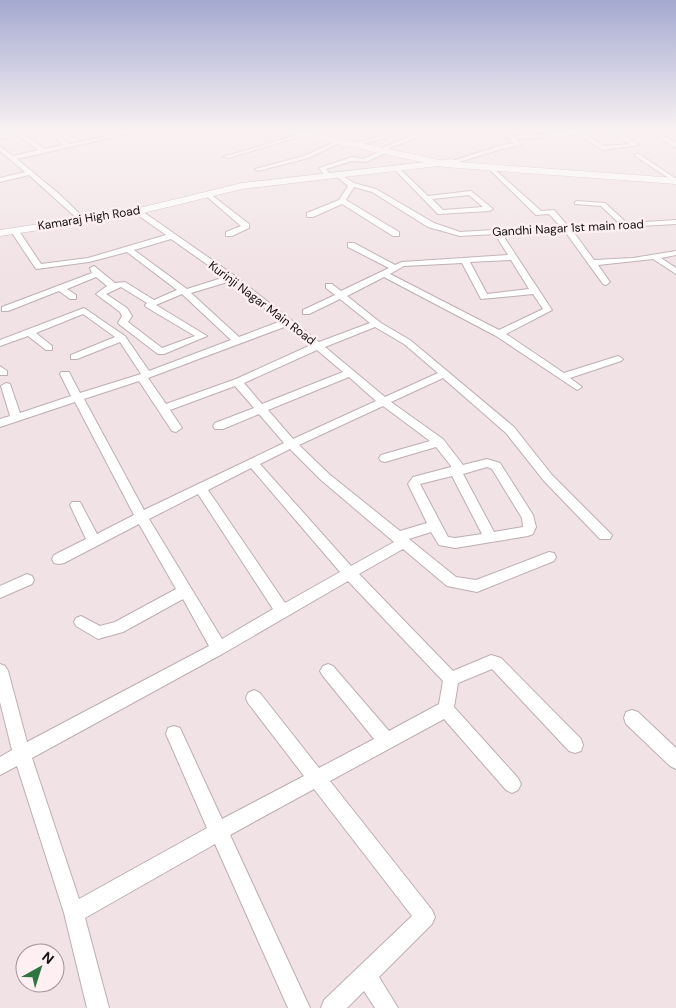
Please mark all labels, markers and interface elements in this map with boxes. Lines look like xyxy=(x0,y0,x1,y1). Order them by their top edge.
street label: Kamaraj High Road xyxy=(37,202,141,234)
street label: Gandhi Nagar 1st main road xyxy=(492,216,644,240)
street label: Kurinji Nagar Main Road xyxy=(205,257,319,349)
north arrow xyxy=(15,943,65,993)
text: N xyxy=(39,948,58,968)

